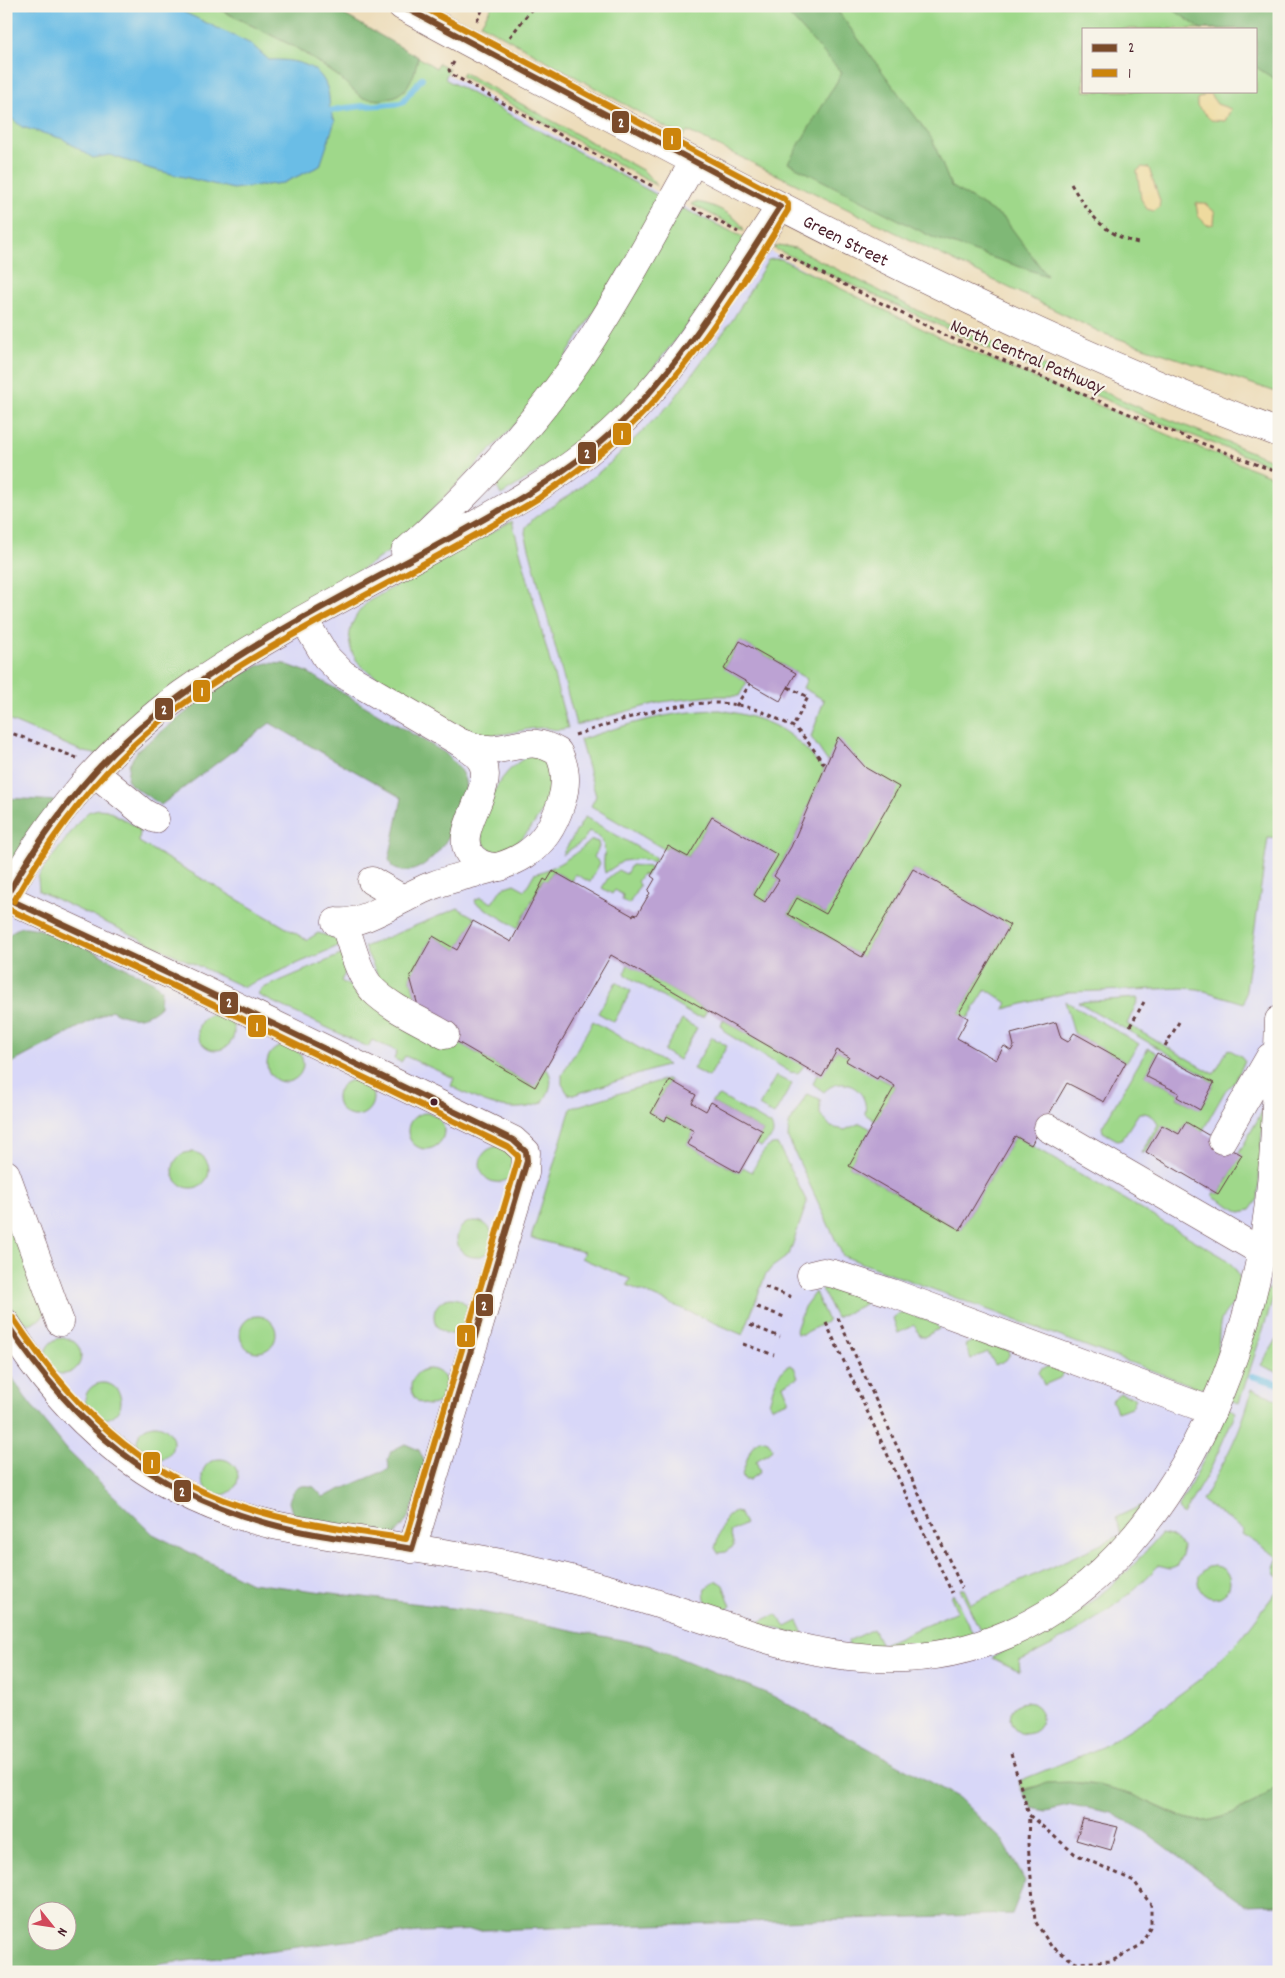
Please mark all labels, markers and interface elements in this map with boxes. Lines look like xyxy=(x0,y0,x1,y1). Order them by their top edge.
legend xyxy=(1082,28,1258,92)
text: 2 xyxy=(1128,38,1135,60)
text: 1 xyxy=(1128,64,1131,86)
line badge: 2 xyxy=(611,110,630,134)
text: 2 xyxy=(618,114,624,134)
line badge: 1 xyxy=(662,127,682,151)
text: 1 xyxy=(670,131,674,151)
street label: Green Street xyxy=(797,210,892,276)
street label: North Central Pathway xyxy=(945,313,1108,403)
line badge: 1 xyxy=(612,422,632,446)
text: 1 xyxy=(620,426,624,446)
line badge: 2 xyxy=(577,441,597,465)
text: 2 xyxy=(584,445,590,465)
line badge: 1 xyxy=(192,679,211,703)
text: 1 xyxy=(200,683,204,703)
line badge: 2 xyxy=(154,697,174,721)
text: 2 xyxy=(161,701,167,721)
line badge: 2 xyxy=(219,991,239,1015)
text: 2 xyxy=(226,994,232,1014)
line badge: 1 xyxy=(247,1014,267,1038)
text: 1 xyxy=(255,1018,259,1038)
unlabelled marker xyxy=(429,1097,439,1107)
line badge: 2 xyxy=(475,1293,494,1317)
text: 2 xyxy=(481,1297,487,1317)
line badge: 1 xyxy=(456,1324,476,1348)
text: 1 xyxy=(464,1328,468,1348)
line badge: 1 xyxy=(142,1451,161,1475)
text: 1 xyxy=(150,1455,154,1475)
line badge: 2 xyxy=(173,1479,192,1503)
text: 2 xyxy=(179,1483,185,1503)
north arrow xyxy=(28,1900,78,1950)
text: N xyxy=(51,1924,72,1940)

